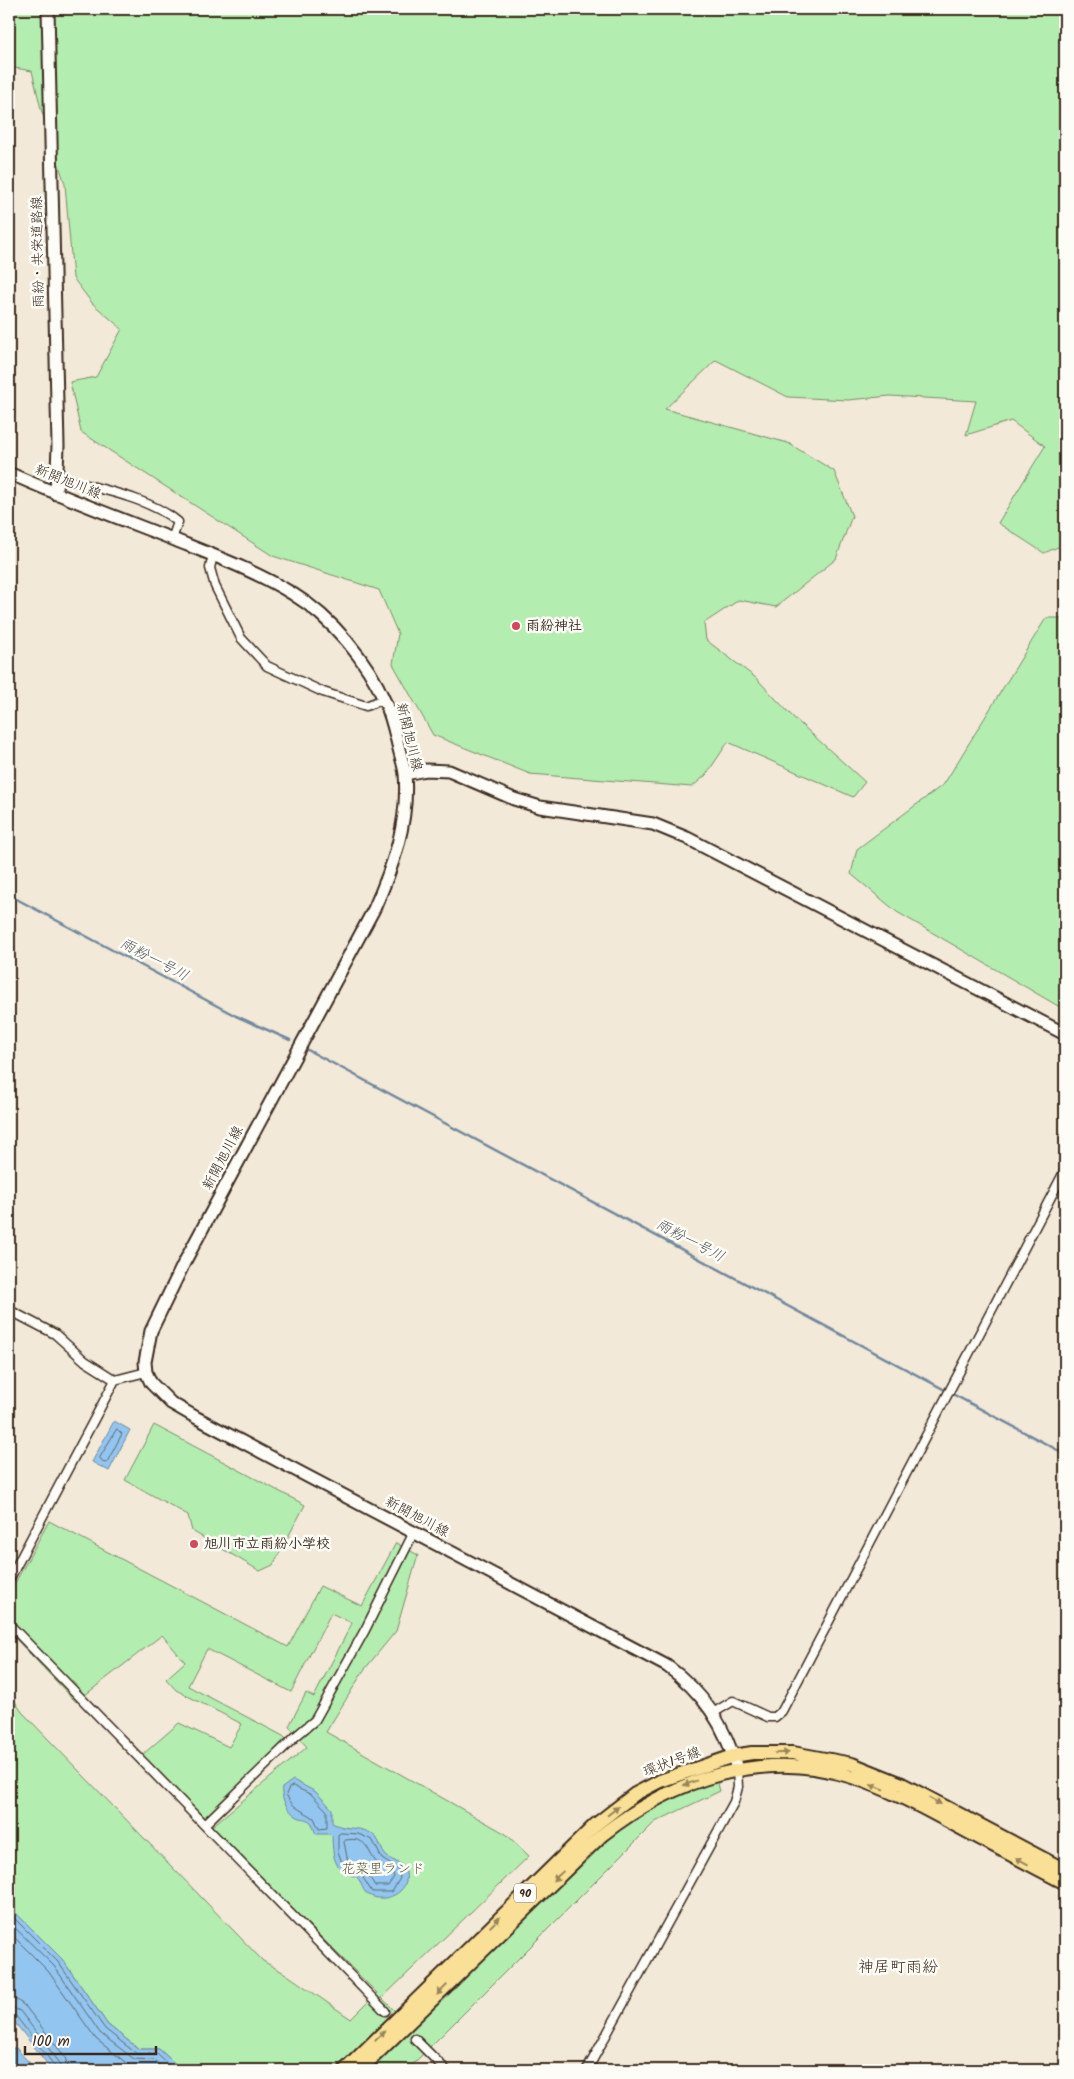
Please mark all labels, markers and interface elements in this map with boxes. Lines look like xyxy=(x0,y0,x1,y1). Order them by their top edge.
street label: 雨紛・共栄道路線 xyxy=(26,196,50,308)
street label: 新開旭川線 xyxy=(31,459,105,505)
place label: 雨紛神社 xyxy=(526,615,582,637)
marker: 雨紛神社 xyxy=(510,620,522,632)
street label: 新開旭川線 xyxy=(390,700,428,774)
water label: 雨粉一号川 xyxy=(115,932,193,988)
street label: 新開旭川線 xyxy=(197,1122,249,1194)
water label: 雨粉一号川 xyxy=(651,1213,729,1269)
street label: 新開旭川線 xyxy=(381,1491,453,1543)
place label: 旭川市立雨紛小学校 xyxy=(204,1533,330,1555)
marker: 旭川市立雨紛小学校 xyxy=(188,1538,200,1550)
street label: 環状1号線 xyxy=(640,1741,704,1783)
one-way arrow xyxy=(774,1749,790,1757)
one-way arrow xyxy=(682,1779,697,1787)
one-way arrow xyxy=(870,1783,885,1790)
one-way arrow xyxy=(928,1797,942,1805)
one-way arrow xyxy=(607,1805,620,1816)
one-way arrow xyxy=(1015,1857,1029,1865)
park label: 花菜里ランド xyxy=(341,1858,425,1880)
one-way arrow xyxy=(552,1870,564,1882)
road number: 90 xyxy=(514,1884,536,1902)
one-way arrow xyxy=(489,1916,501,1928)
district label: 神居町雨紛 xyxy=(858,1955,938,1980)
one-way arrow xyxy=(436,1983,448,1995)
scale bar xyxy=(25,2024,156,2056)
text: 100 m xyxy=(32,2030,70,2054)
one-way arrow xyxy=(373,2030,385,2042)

